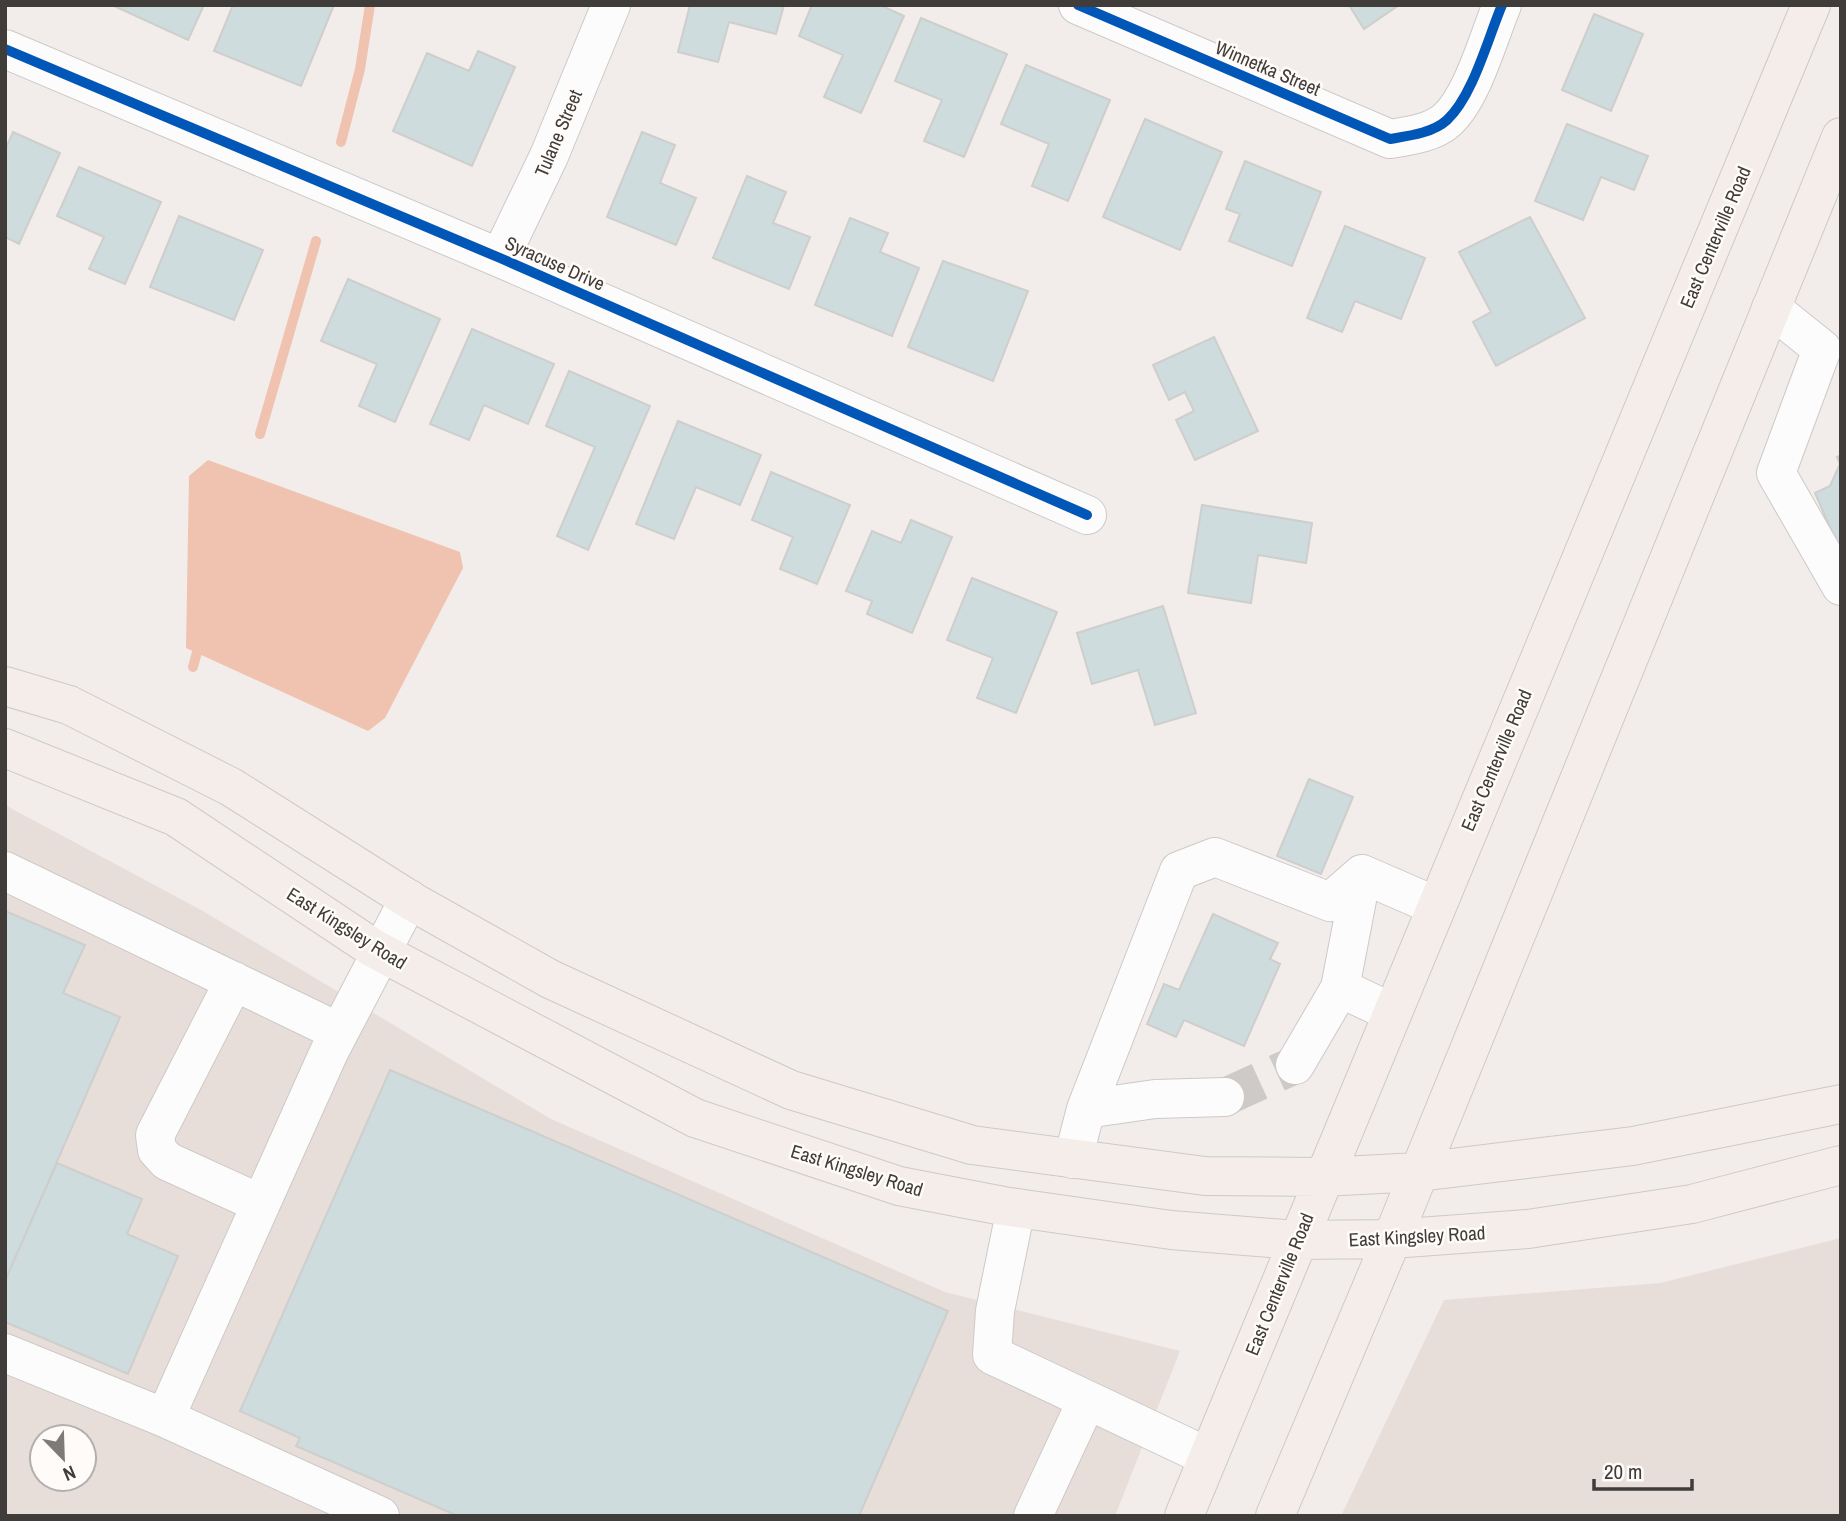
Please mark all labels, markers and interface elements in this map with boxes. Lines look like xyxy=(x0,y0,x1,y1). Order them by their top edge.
street label: Winnetka Street xyxy=(1211,34,1325,102)
street label: Tulane Street xyxy=(528,85,588,181)
street label: East Centerville Road xyxy=(1673,162,1757,312)
street label: Syracuse Drive xyxy=(501,229,609,297)
street label: East Centerville Road xyxy=(1454,685,1538,835)
street label: East Kingsley Road xyxy=(282,881,412,975)
street label: East Kingsley Road xyxy=(788,1138,926,1202)
street label: East Centerville Road xyxy=(1239,1209,1319,1359)
street label: East Kingsley Road xyxy=(1348,1219,1486,1253)
north arrow xyxy=(28,1423,98,1493)
scale bar xyxy=(1594,1448,1692,1492)
text: 20 m xyxy=(1604,1457,1642,1486)
text: N xyxy=(59,1459,80,1488)

